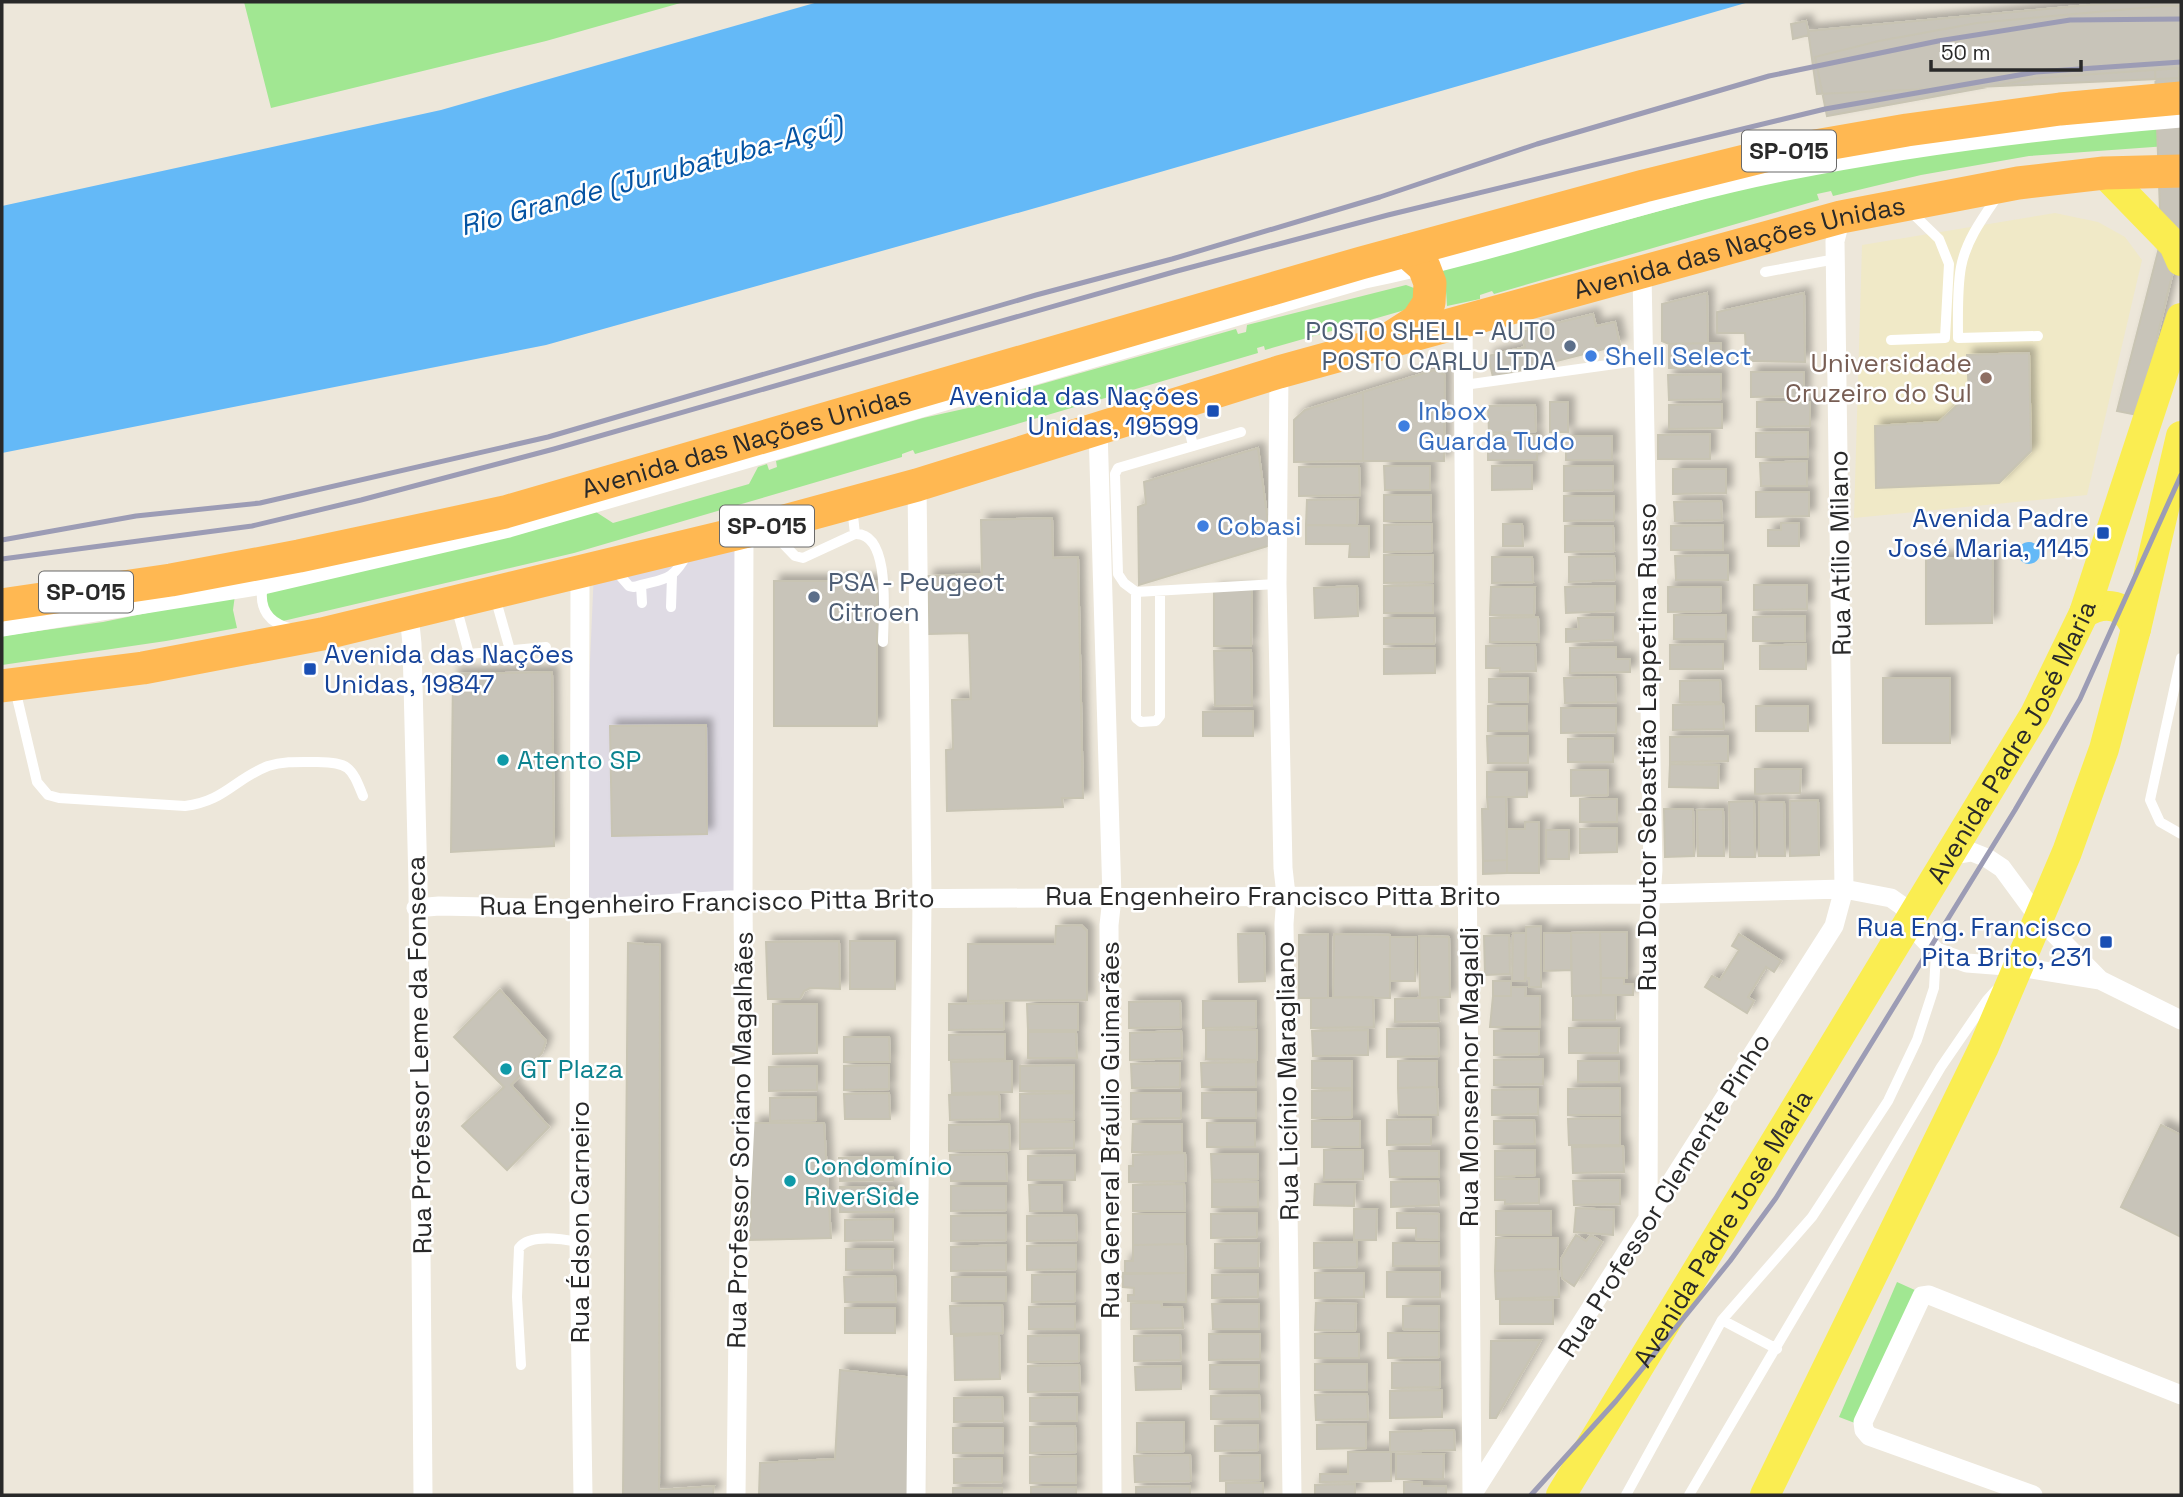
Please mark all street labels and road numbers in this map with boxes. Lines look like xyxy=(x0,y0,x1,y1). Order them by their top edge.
road number: SP-015 xyxy=(1742,131,1836,172)
street label: Avenida das Nações Unidas xyxy=(1570,188,1908,307)
street label: Avenida das Nações Unidas xyxy=(577,378,915,506)
street label: Rua Atílio Milano xyxy=(1821,450,1859,656)
street label: Rua Doutor Sebastião Lappetina Russo xyxy=(1630,503,1664,991)
road number: SP-015 xyxy=(720,505,814,546)
road number: SP-015 xyxy=(39,572,133,612)
street label: Avenida Padre José Maria xyxy=(1919,597,2104,890)
street label: Rua Professor Leme da Fonseca xyxy=(399,855,439,1255)
street label: Rua Engenheiro Francisco Pitta Brito xyxy=(1045,879,1501,913)
street label: Rua Engenheiro Francisco Pitta Brito xyxy=(479,881,935,923)
street label: Rua Monsenhor Magaldi xyxy=(1452,927,1486,1227)
street label: Rua Professor Soriano Magalhães xyxy=(719,931,761,1349)
street label: Rua General Bráulio Guimarães xyxy=(1093,941,1127,1319)
street label: Rua Licínio Maragliano xyxy=(1268,941,1306,1221)
street label: Rua Professor Clemente Pinho xyxy=(1550,1027,1778,1363)
street label: Avenida Padre José Maria xyxy=(1626,1083,1820,1373)
street label: Rua Édson Carneiro xyxy=(563,1101,597,1343)

